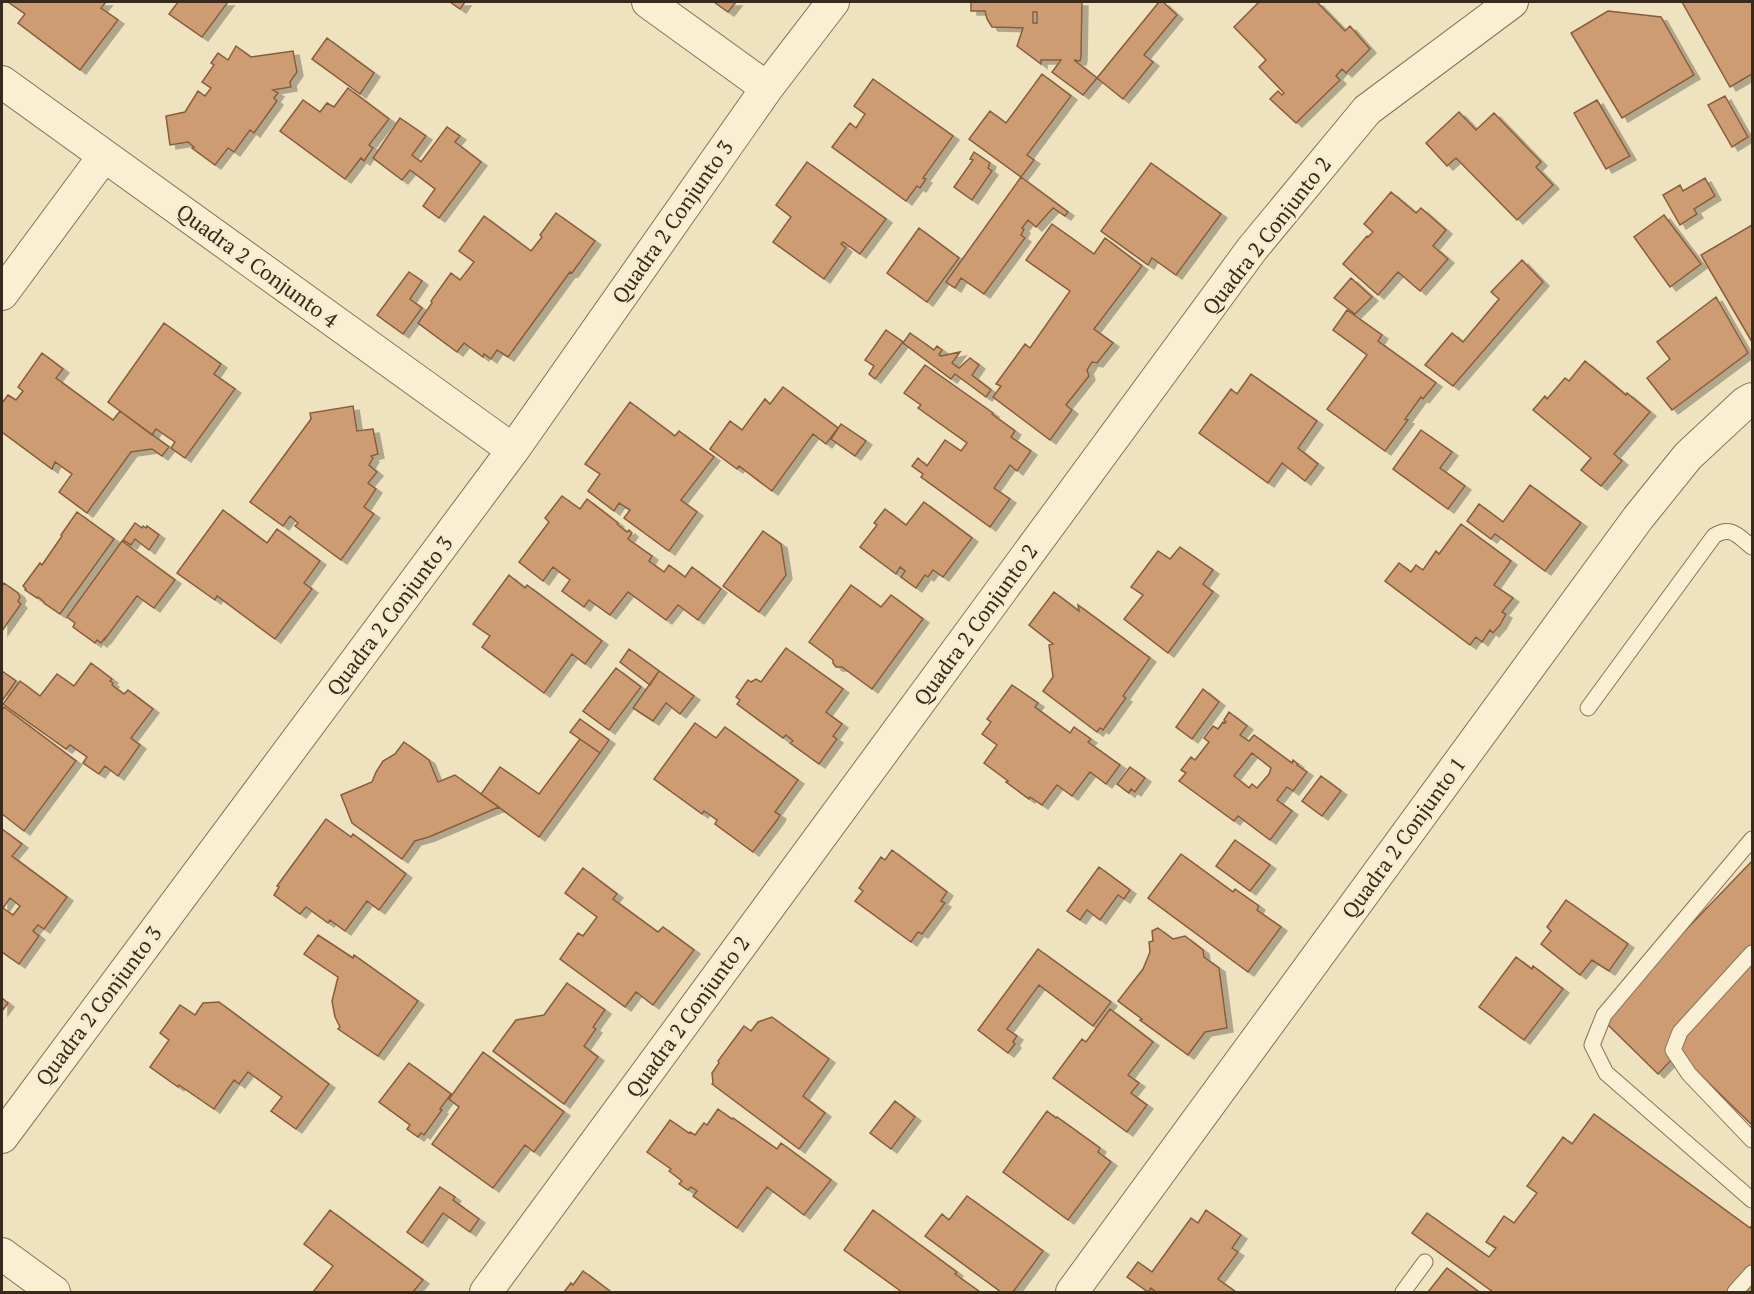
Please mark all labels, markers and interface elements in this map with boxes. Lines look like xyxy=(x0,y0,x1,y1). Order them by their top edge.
street label: Quadra 2 Conjunto 3 xyxy=(605,134,739,309)
street label: Quadra 2 Conjunto 2 xyxy=(1196,151,1337,320)
street label: Quadra 2 Conjunto 4 xyxy=(171,197,345,334)
street label: Quadra 2 Conjunto 3 xyxy=(320,530,459,701)
street label: Quadra 2 Conjunto 2 xyxy=(907,538,1043,711)
street label: Quadra 2 Conjunto 1 xyxy=(1335,751,1471,924)
street label: Quadra 2 Conjunto 3 xyxy=(29,920,168,1091)
street label: Quadra 2 Conjunto 2 xyxy=(619,930,755,1103)

